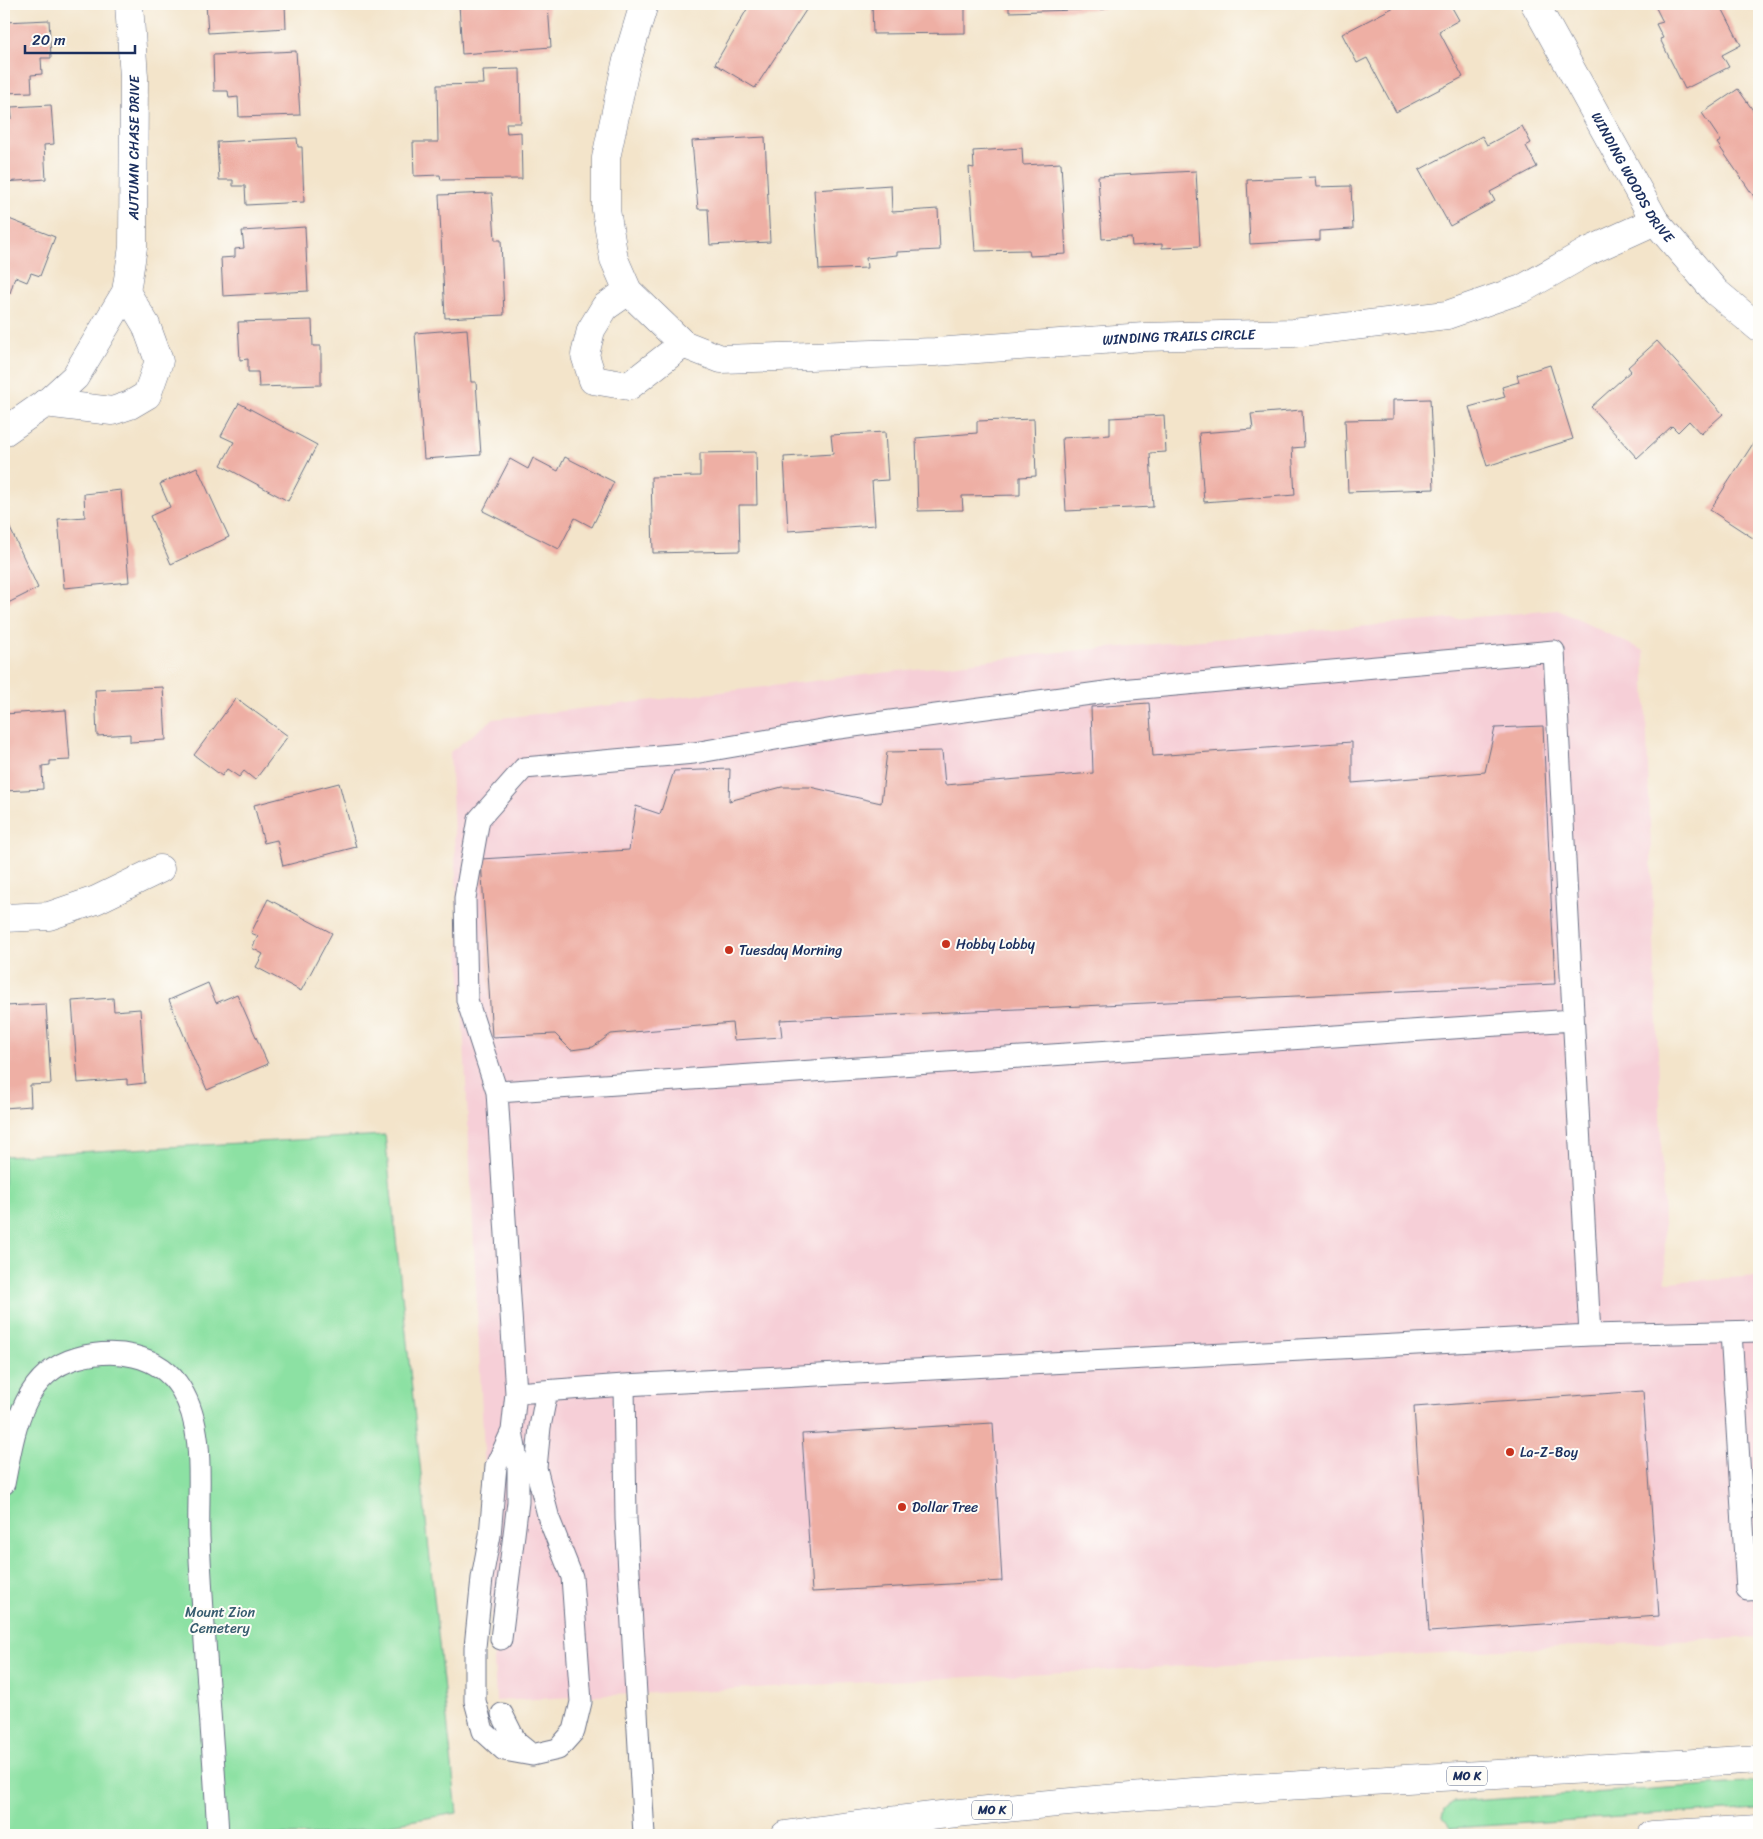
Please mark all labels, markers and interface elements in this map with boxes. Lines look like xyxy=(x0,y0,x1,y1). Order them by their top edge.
scale bar xyxy=(25,22,135,54)
text: 20 m xyxy=(32,27,66,53)
street label: AUTUMN CHASE DRIVE xyxy=(121,74,147,221)
street label: WINDING WOODS DRIVE xyxy=(1584,107,1681,250)
street label: WINDING TRAILS CIRCLE xyxy=(1102,322,1257,353)
place label: Hobby Lobby xyxy=(956,932,1036,957)
place label: Tuesday Morning xyxy=(739,938,842,963)
marker: Hobby Lobby xyxy=(940,938,952,950)
marker: Tuesday Morning xyxy=(723,944,735,956)
place label: La-Z-Boy xyxy=(1520,1440,1579,1465)
marker: La-Z-Boy xyxy=(1504,1446,1516,1458)
place label: Dollar Tree xyxy=(912,1495,978,1520)
marker: Dollar Tree xyxy=(896,1501,908,1513)
park label: Mount Zion Cemetery xyxy=(185,1600,255,1641)
road number: MO K xyxy=(1447,1766,1487,1785)
road number: MO K xyxy=(972,1800,1012,1820)

